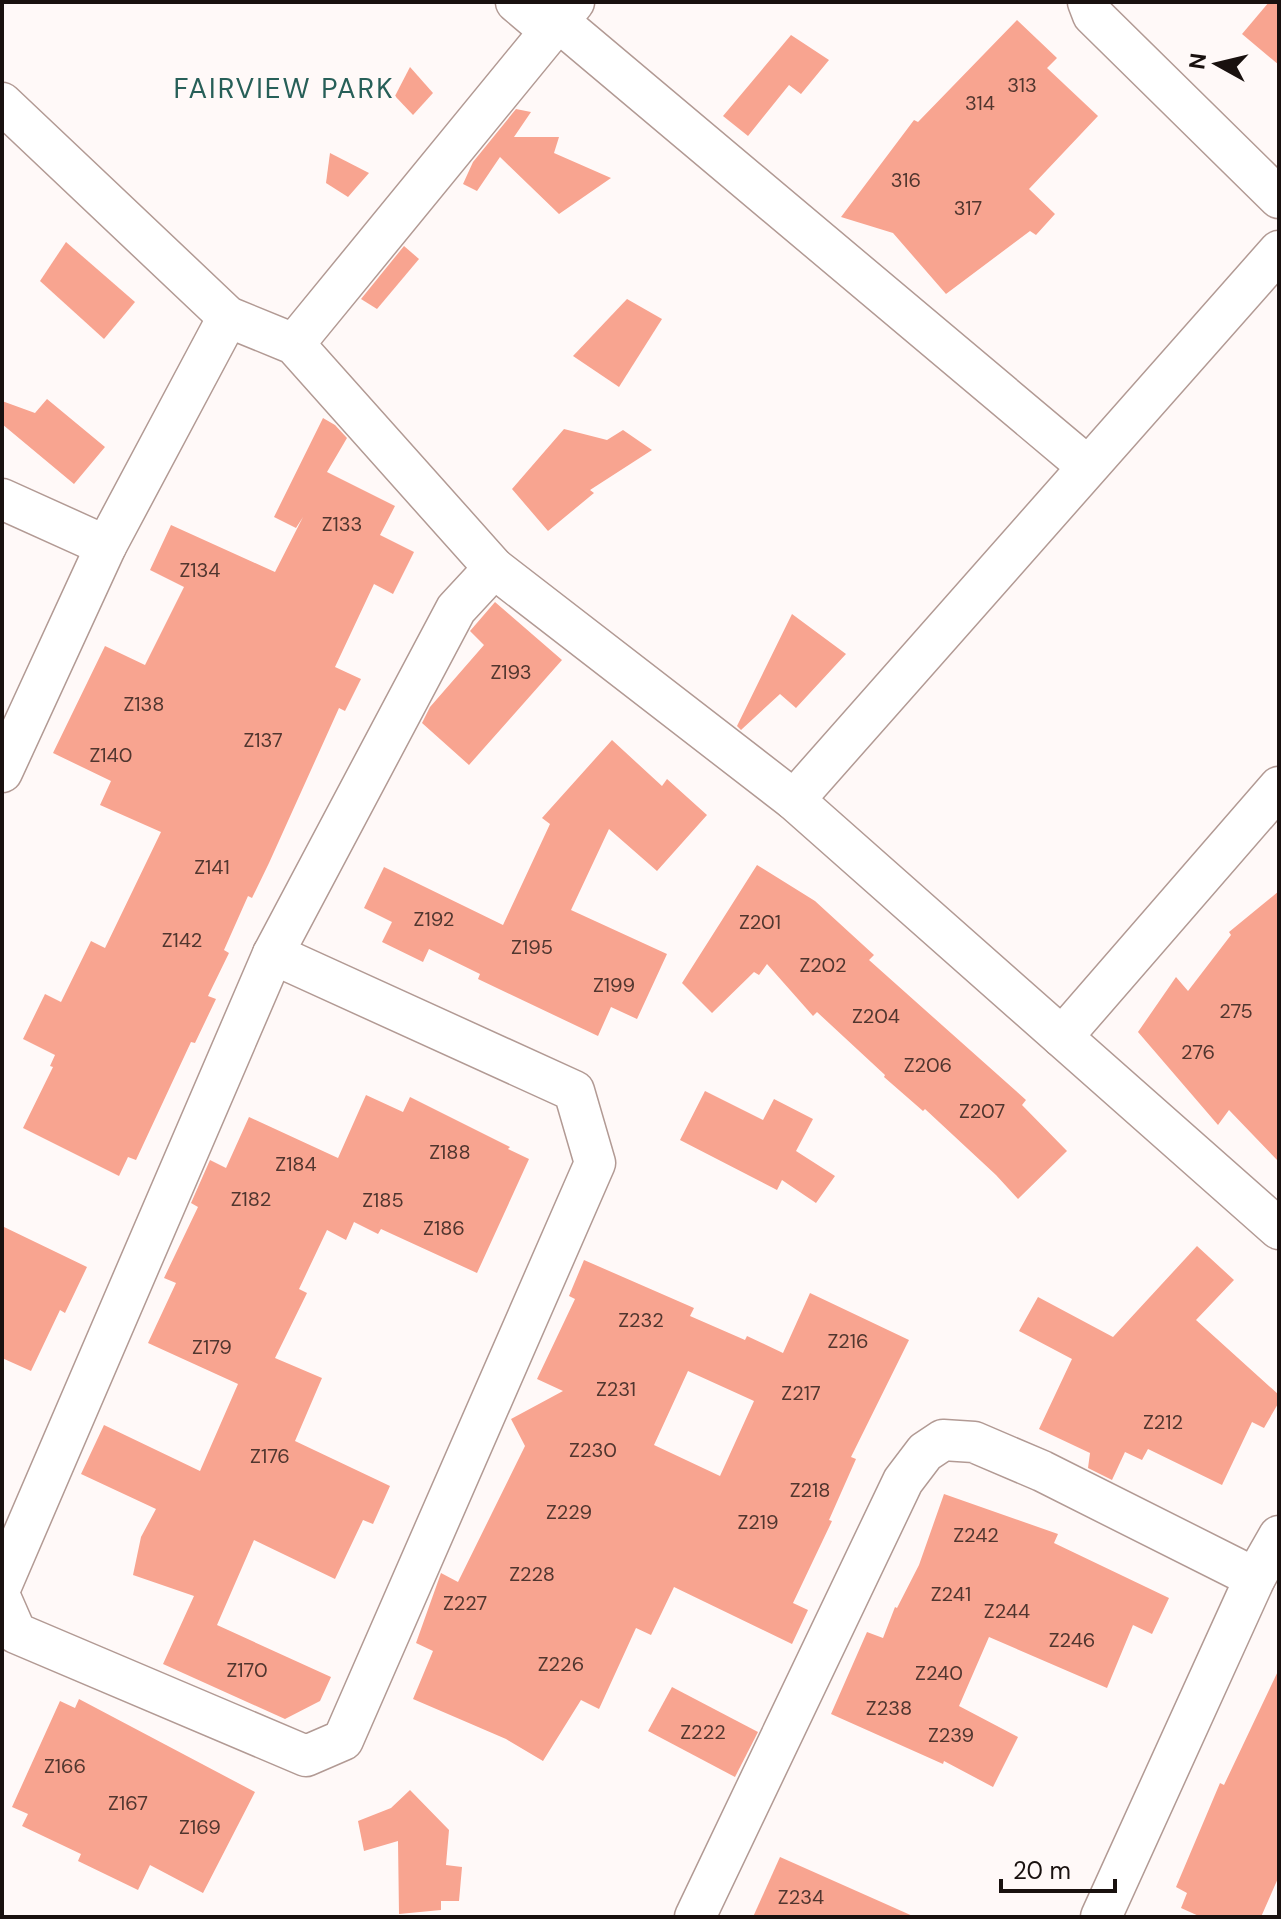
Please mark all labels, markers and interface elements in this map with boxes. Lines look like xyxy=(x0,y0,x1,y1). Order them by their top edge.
north arrow xyxy=(1177,24,1257,104)
text: N xyxy=(1182,51,1213,71)
district label: FAIRVIEW PARK xyxy=(174,70,394,107)
house number: 313 xyxy=(1007,72,1037,98)
house number: 314 xyxy=(965,90,995,116)
house number: 316 xyxy=(891,167,921,193)
house number: 317 xyxy=(954,195,982,221)
house number: Z133 xyxy=(322,511,362,537)
house number: Z134 xyxy=(179,557,221,583)
house number: Z193 xyxy=(490,659,532,685)
house number: Z138 xyxy=(123,691,165,717)
house number: Z137 xyxy=(243,727,283,753)
house number: Z140 xyxy=(90,742,132,768)
house number: Z141 xyxy=(194,854,230,880)
house number: Z192 xyxy=(414,906,454,932)
house number: Z201 xyxy=(739,909,781,935)
house number: Z142 xyxy=(162,927,202,953)
house number: Z195 xyxy=(511,934,553,960)
house number: Z202 xyxy=(799,952,847,978)
house number: Z199 xyxy=(593,972,635,998)
house number: 275 xyxy=(1219,998,1253,1024)
house number: Z204 xyxy=(852,1003,900,1029)
house number: 276 xyxy=(1181,1039,1215,1065)
house number: Z206 xyxy=(904,1052,952,1078)
house number: Z207 xyxy=(959,1098,1005,1124)
house number: Z188 xyxy=(429,1139,471,1165)
house number: Z184 xyxy=(275,1151,317,1177)
house number: Z182 xyxy=(231,1186,271,1212)
house number: Z185 xyxy=(362,1187,404,1213)
house number: Z186 xyxy=(423,1215,465,1241)
house number: Z232 xyxy=(618,1307,664,1333)
house number: Z216 xyxy=(827,1328,869,1354)
house number: Z179 xyxy=(192,1334,232,1360)
house number: Z231 xyxy=(596,1376,636,1402)
house number: Z217 xyxy=(781,1380,821,1406)
house number: Z212 xyxy=(1143,1409,1183,1435)
house number: Z230 xyxy=(569,1437,617,1463)
house number: Z176 xyxy=(250,1443,290,1469)
house number: Z218 xyxy=(790,1477,830,1503)
house number: Z229 xyxy=(546,1499,592,1525)
house number: Z219 xyxy=(737,1509,779,1535)
house number: Z242 xyxy=(953,1522,999,1548)
house number: Z228 xyxy=(509,1561,555,1587)
house number: Z241 xyxy=(931,1581,971,1607)
house number: Z227 xyxy=(443,1590,487,1616)
house number: Z244 xyxy=(984,1598,1030,1624)
house number: Z246 xyxy=(1049,1627,1095,1653)
house number: Z226 xyxy=(538,1651,584,1677)
house number: Z170 xyxy=(226,1657,268,1683)
house number: Z240 xyxy=(915,1660,963,1686)
house number: Z238 xyxy=(866,1695,912,1721)
house number: Z222 xyxy=(680,1719,726,1745)
house number: Z239 xyxy=(928,1722,974,1748)
house number: Z166 xyxy=(44,1753,86,1779)
house number: Z167 xyxy=(108,1790,148,1816)
house number: Z169 xyxy=(179,1814,221,1840)
scale bar xyxy=(1001,1843,1115,1893)
text: 20 m xyxy=(1013,1855,1071,1886)
house number: Z234 xyxy=(778,1884,824,1910)

